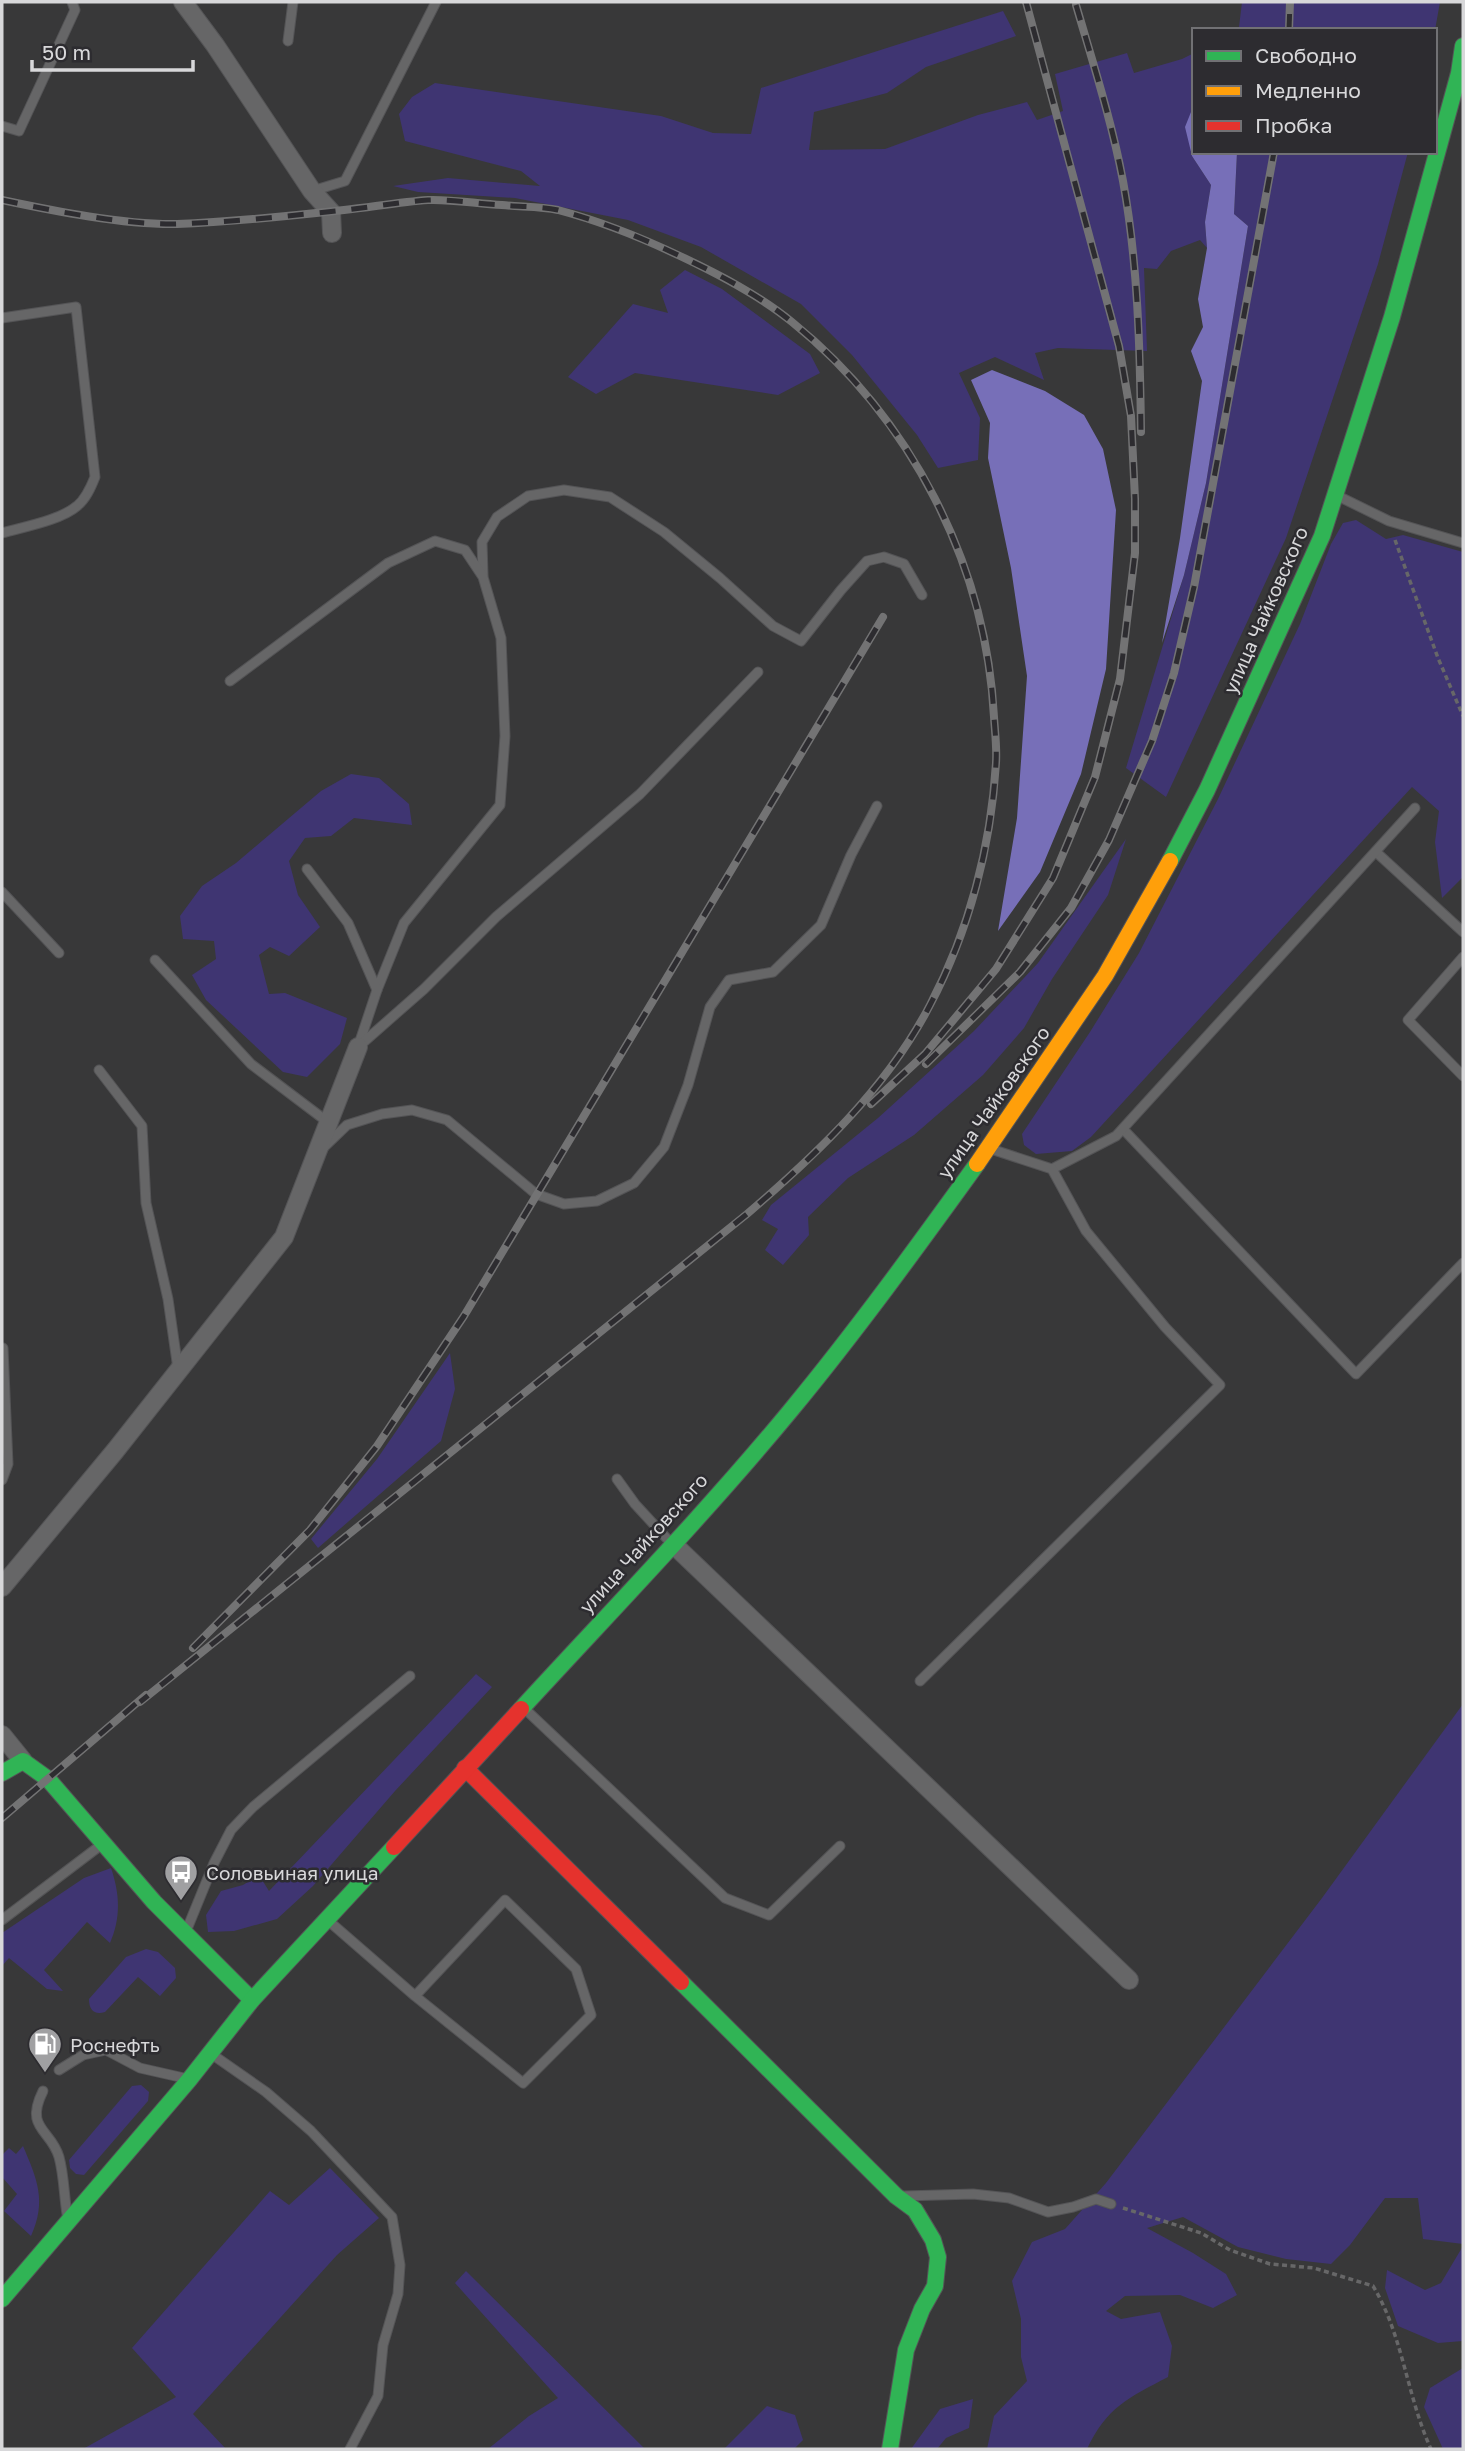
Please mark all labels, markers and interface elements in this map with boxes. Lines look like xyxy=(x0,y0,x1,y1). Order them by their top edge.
scale bar xyxy=(32,28,192,72)
legend xyxy=(1192,28,1437,154)
text: 50 m xyxy=(42,39,91,65)
text: Свободно xyxy=(1255,42,1357,68)
text: Медленно xyxy=(1255,77,1361,103)
text: Пробка xyxy=(1255,112,1333,138)
street label: улица Чайковского xyxy=(1218,523,1312,697)
street label: улица Чайковского xyxy=(932,1022,1054,1182)
street label: улица Чайковского xyxy=(574,1468,712,1618)
bus stop icon: Соловьиная улица xyxy=(162,1853,200,1902)
place label: Соловьиная улица xyxy=(206,1861,379,1884)
fuel station icon: Роснефть xyxy=(26,2025,64,2074)
place label: Роснефть xyxy=(70,2033,160,2056)

